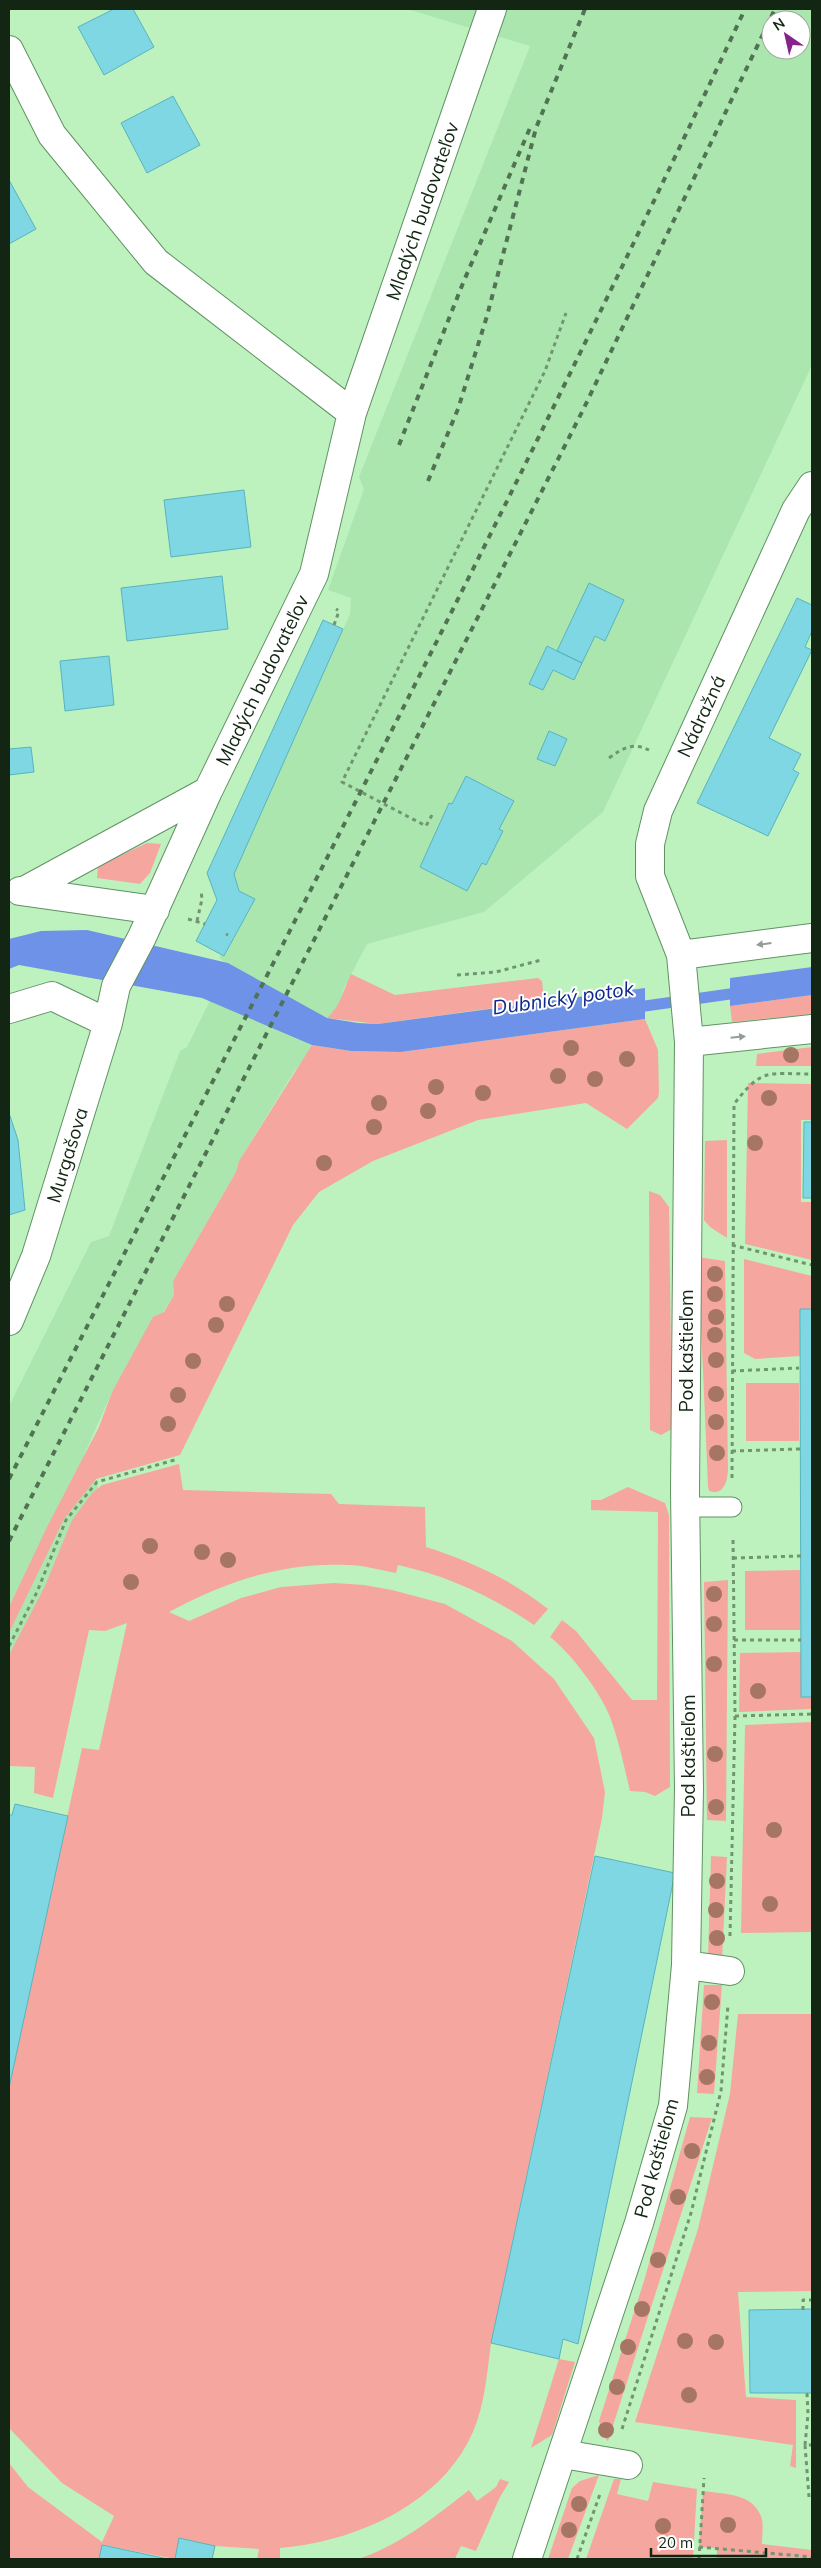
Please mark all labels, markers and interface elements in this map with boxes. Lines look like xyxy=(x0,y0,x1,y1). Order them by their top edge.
north arrow xyxy=(761,10,811,60)
text: N xyxy=(769,14,788,35)
street label: Mladých budovateľov xyxy=(380,119,464,303)
street label: Mladých budovateľov xyxy=(210,591,314,769)
street label: Nádražná xyxy=(672,671,730,761)
one-way arrow xyxy=(756,941,772,949)
water label: Dubnický potok xyxy=(491,975,636,1020)
one-way arrow xyxy=(730,1033,746,1041)
street label: Murgašova xyxy=(41,1104,93,1206)
street label: Pod kaštieľom xyxy=(674,1289,698,1413)
street label: Pod kaštieľom xyxy=(676,1694,700,1818)
street label: Pod kaštieľom xyxy=(628,2095,684,2221)
scale bar xyxy=(651,2526,766,2558)
text: 20 m xyxy=(658,2533,693,2552)

